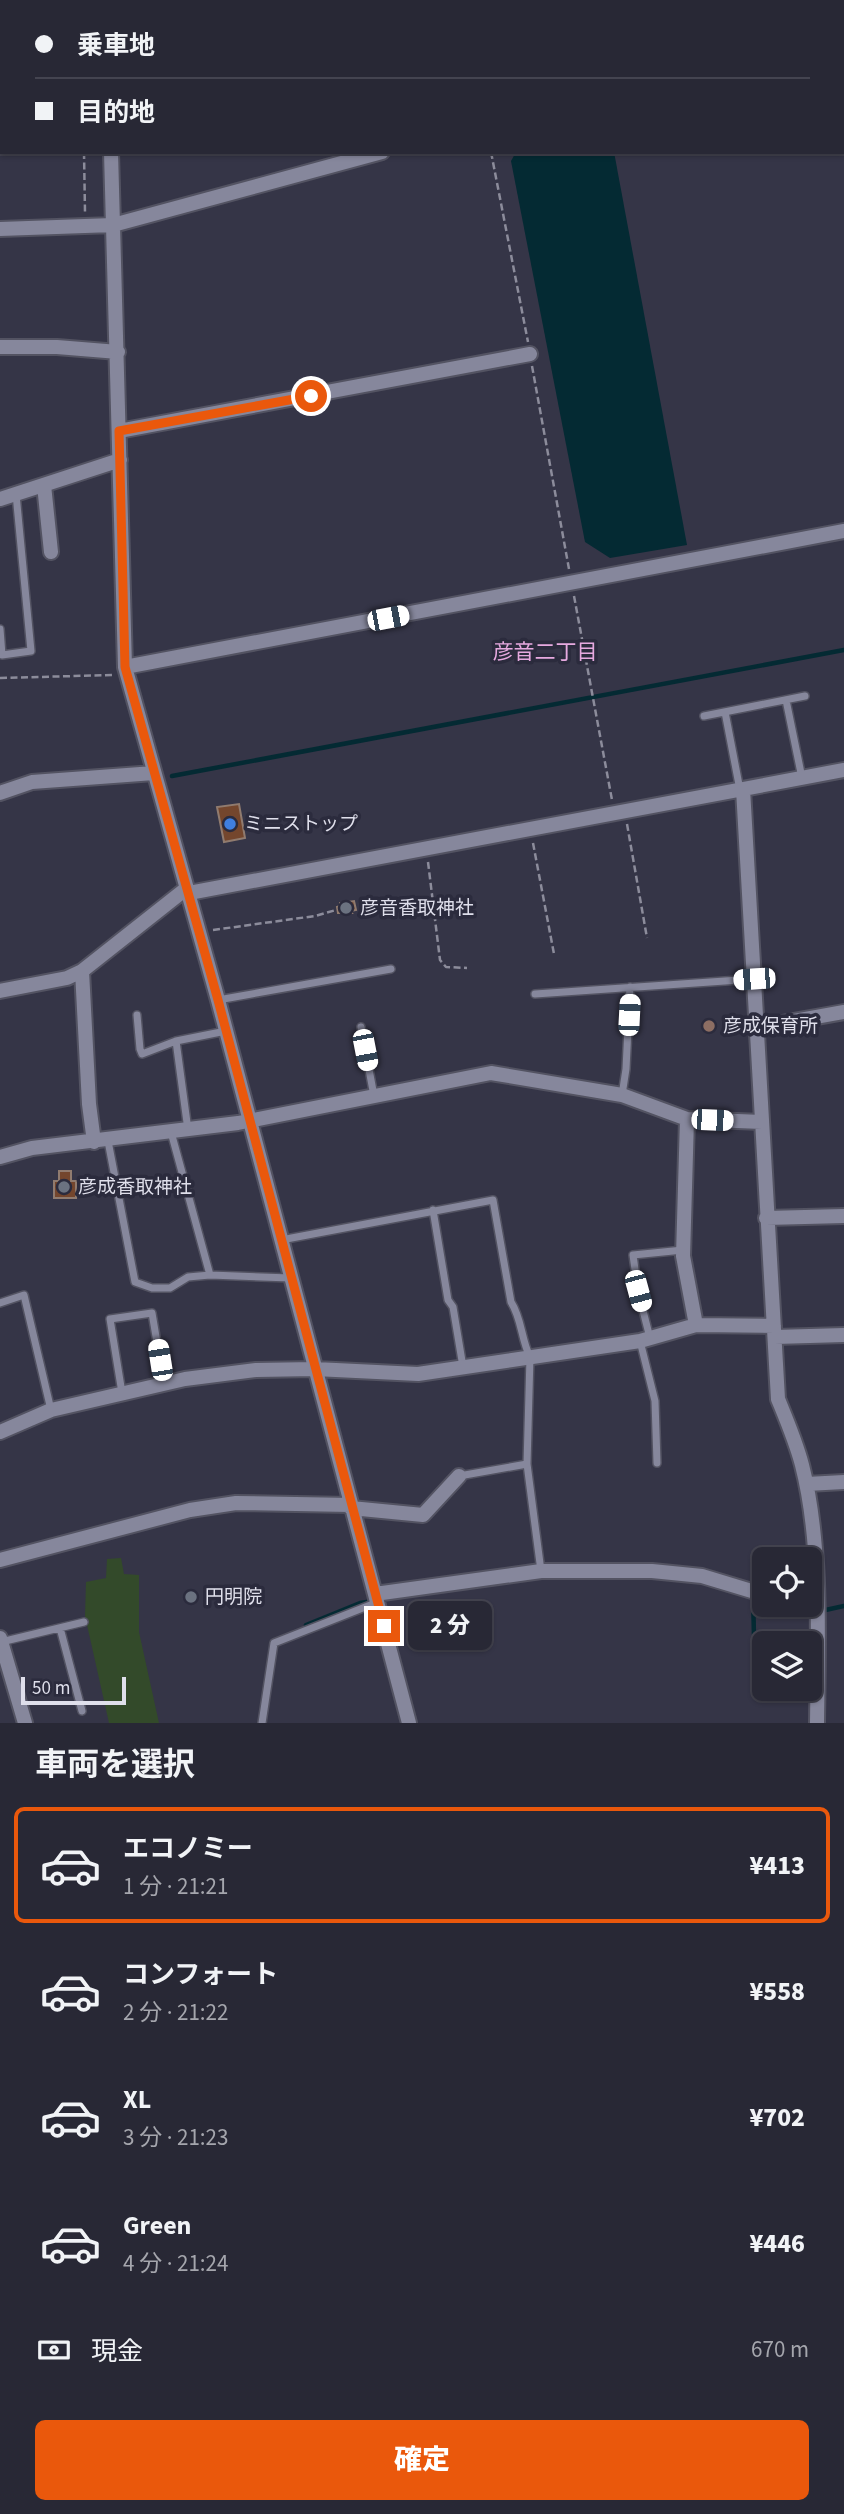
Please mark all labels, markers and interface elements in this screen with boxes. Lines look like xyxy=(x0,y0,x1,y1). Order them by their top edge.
text: 乗車地 xyxy=(77,27,155,64)
text: 目的地 xyxy=(77,94,155,131)
route start xyxy=(295,380,327,412)
car xyxy=(366,604,411,632)
district label: 彦音二丁目 xyxy=(493,637,598,667)
place label: ミニストップ xyxy=(244,811,358,838)
marker: ミニストップ xyxy=(222,816,238,832)
place label: 彦音香取神社 xyxy=(360,895,474,922)
marker: 彦音香取神社 xyxy=(338,900,354,916)
car xyxy=(733,967,776,991)
car xyxy=(618,993,641,1037)
place label: 彦成保育所 xyxy=(723,1013,818,1040)
marker: 彦成保育所 xyxy=(701,1018,717,1034)
car xyxy=(351,1027,380,1073)
car xyxy=(691,1109,734,1131)
place label: 彦成香取神社 xyxy=(78,1174,192,1201)
marker: 彦成香取神社 xyxy=(56,1179,72,1195)
car xyxy=(623,1268,654,1314)
car xyxy=(147,1338,174,1382)
map controls xyxy=(752,1547,822,1701)
button: locate xyxy=(752,1547,822,1617)
place label: 円明院 xyxy=(205,1584,262,1611)
marker: 円明院 xyxy=(183,1589,199,1605)
callout: 2 分 xyxy=(408,1602,492,1650)
text: 2 分 xyxy=(430,1609,470,1642)
route end xyxy=(368,1610,400,1642)
button: layers xyxy=(752,1631,822,1701)
scale bar xyxy=(21,1674,126,1706)
text: 50 m xyxy=(32,1675,70,1702)
text: 車両を選択 xyxy=(35,1742,195,1788)
text: エコノミー xyxy=(123,1830,253,1867)
icon: car xyxy=(39,1834,102,1897)
text: ¥413 xyxy=(749,1847,805,1884)
text: 1 分 · 21:21 xyxy=(123,1870,228,1903)
text: コンフォート xyxy=(123,1956,278,1993)
icon: car xyxy=(39,1960,102,2023)
text: ¥558 xyxy=(749,1973,805,2010)
text: 2 分 · 21:22 xyxy=(123,1996,228,2029)
text: XL xyxy=(123,2081,151,2118)
icon: car xyxy=(39,2086,102,2149)
text: ¥702 xyxy=(749,2099,805,2136)
text: 3 分 · 21:23 xyxy=(123,2121,228,2154)
text: Green xyxy=(123,2207,191,2244)
icon: car xyxy=(39,2212,102,2275)
text: ¥446 xyxy=(749,2225,805,2262)
text: 4 分 · 21:24 xyxy=(123,2247,228,2280)
icon: cash xyxy=(35,2331,73,2369)
text: 現金 xyxy=(91,2333,143,2370)
text: 670 m xyxy=(751,2333,809,2366)
button: 確定 xyxy=(35,2420,809,2500)

